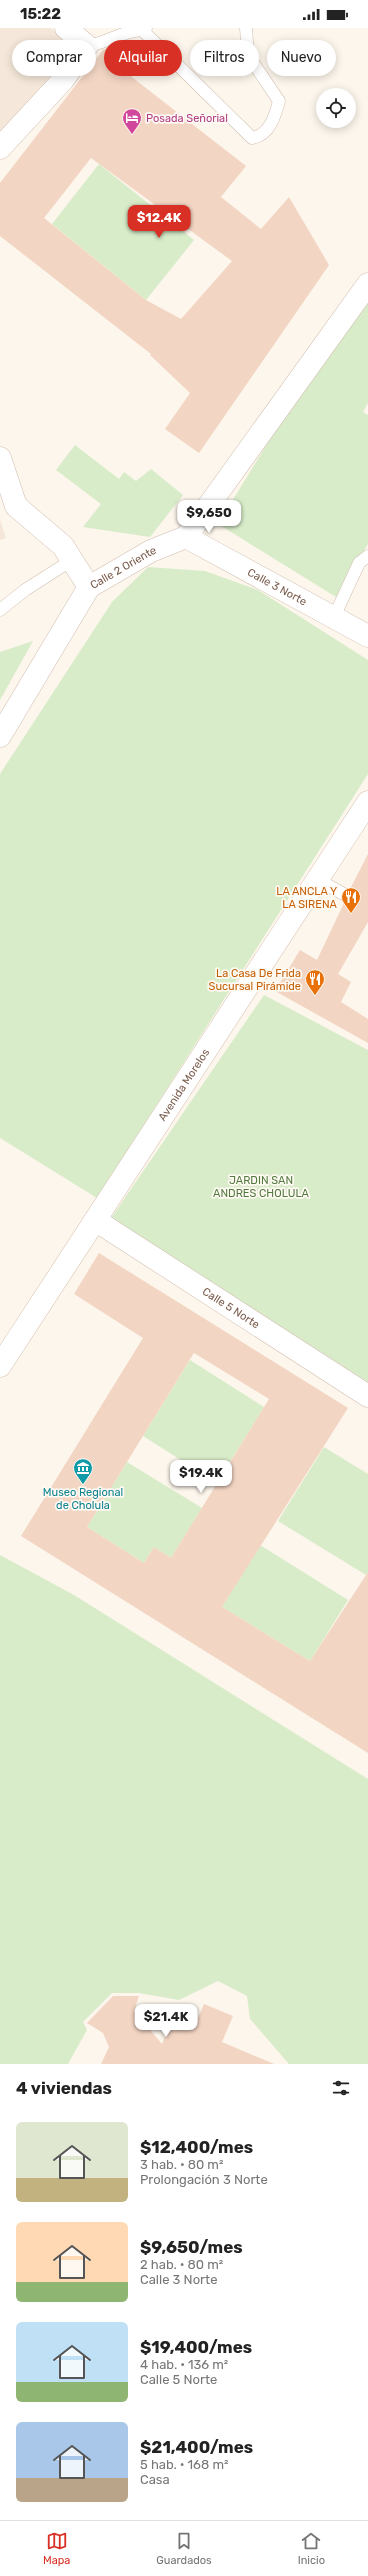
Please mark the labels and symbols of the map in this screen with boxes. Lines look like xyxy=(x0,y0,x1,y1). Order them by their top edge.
hotel icon: Posada Señorial xyxy=(121,107,143,135)
place label: Posada Señorial xyxy=(146,112,228,125)
pin: $12.4K xyxy=(126,205,192,239)
pin: $9,650 xyxy=(176,500,242,534)
street label: Calle 2 Oriente xyxy=(88,544,158,592)
street label: Calle 3 Norte xyxy=(245,566,309,609)
place label: LA ANCLA Y LA SIRENA xyxy=(276,885,338,911)
restaurant icon: LA ANCLA Y LA SIRENA xyxy=(340,886,362,914)
place label: La Casa De Frida Sucursal Pirámide xyxy=(209,967,301,993)
restaurant icon: La Casa De Frida Sucursal Pirámide xyxy=(304,968,326,996)
street label: Avenida Morelos xyxy=(156,1046,213,1123)
park label: JARDIN SAN ANDRES CHOLULA xyxy=(213,1174,310,1200)
street label: Calle 5 Norte xyxy=(200,1285,262,1331)
museum icon: Museo Regional de Cholula xyxy=(72,1457,94,1485)
pin: $19.4K xyxy=(168,1460,234,1494)
place label: Museo Regional de Cholula xyxy=(43,1486,123,1512)
pin: $21.4K xyxy=(133,2004,199,2038)

